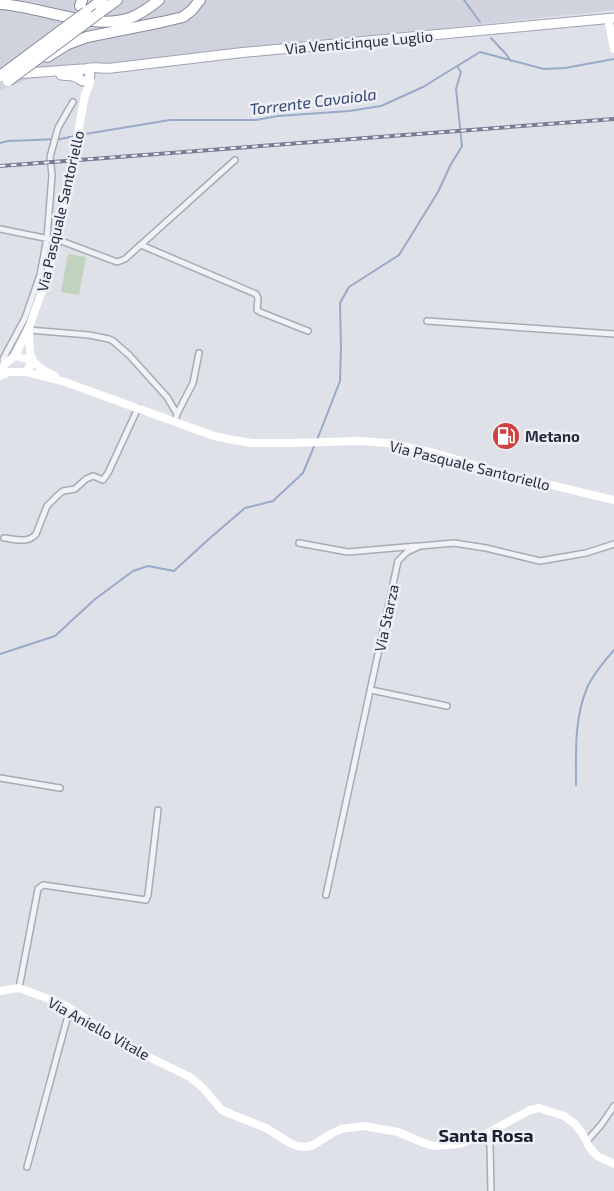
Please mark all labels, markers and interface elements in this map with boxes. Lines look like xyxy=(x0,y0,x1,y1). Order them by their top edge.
street label: Via Venticinque Luglio xyxy=(284,27,434,57)
water label: Torrente Cavaiola xyxy=(248,84,378,118)
street label: Via Pasquale Santoriello xyxy=(33,129,87,293)
fuel station icon: Metano xyxy=(491,421,521,451)
place label: Metano xyxy=(525,427,580,445)
street label: Via Pasquale Santoriello xyxy=(388,436,552,494)
street label: Via Starza xyxy=(370,583,402,653)
street label: Via Aniello Vitale xyxy=(45,993,153,1063)
district label: Santa Rosa xyxy=(438,1124,534,1146)

